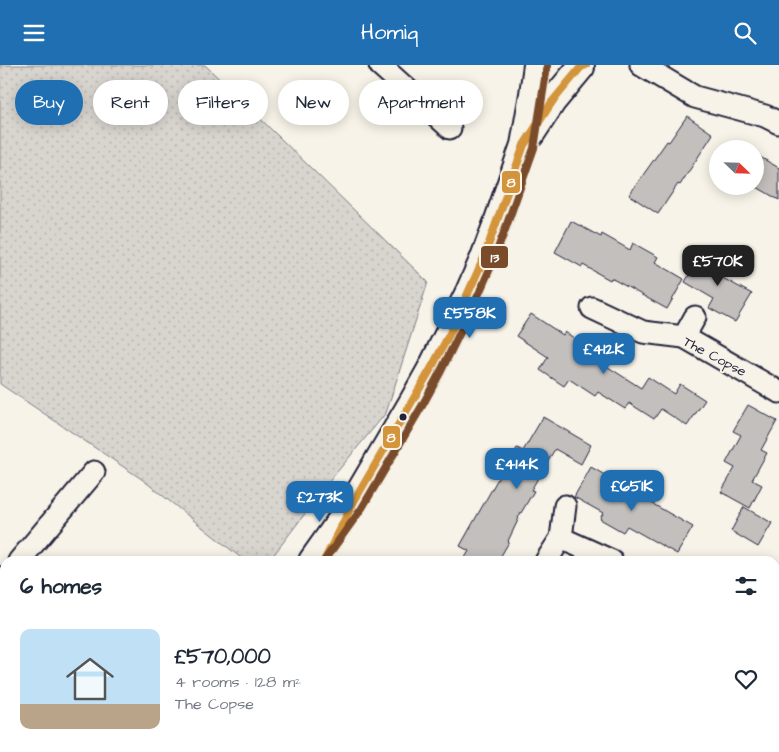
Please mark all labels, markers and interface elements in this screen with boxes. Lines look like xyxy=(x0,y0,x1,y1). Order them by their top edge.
text: Homiq xyxy=(361,17,418,48)
icon: menu xyxy=(20,19,48,47)
icon: search xyxy=(731,19,759,47)
chip: Buy xyxy=(15,80,83,125)
chip: Rent xyxy=(93,80,168,125)
chip: Filters xyxy=(178,80,268,125)
chip: New xyxy=(278,80,349,125)
chip: Apartment xyxy=(359,80,483,125)
north arrow xyxy=(709,140,764,195)
map controls xyxy=(709,140,764,195)
line badge: 8 xyxy=(501,170,521,194)
text: 8 xyxy=(506,173,516,193)
line badge: 13 xyxy=(480,245,509,269)
pin: £570K xyxy=(683,245,753,287)
text: 13 xyxy=(491,248,500,268)
text: £570K xyxy=(693,250,743,272)
pin: £558K xyxy=(435,297,505,339)
text: £558K xyxy=(444,302,496,324)
street label: The Copse xyxy=(679,332,750,382)
pin: £412K xyxy=(569,333,639,375)
text: £412K xyxy=(584,338,624,360)
unlabelled marker xyxy=(398,412,408,422)
line badge: 8 xyxy=(382,425,401,449)
text: 8 xyxy=(386,428,396,448)
pin: £414K xyxy=(482,447,552,490)
text: £414K xyxy=(496,453,538,475)
pin: £651K xyxy=(597,469,667,512)
text: £651K xyxy=(611,475,653,497)
pin: £273K xyxy=(285,481,355,523)
text: £273K xyxy=(297,486,343,508)
text: 6 homes xyxy=(20,572,102,601)
icon: filters xyxy=(732,572,760,600)
text: £570,000 xyxy=(175,642,271,671)
icon: home xyxy=(60,649,120,709)
icon: heart xyxy=(732,665,760,693)
text: 4 rooms · 128 m² xyxy=(175,671,301,693)
text: The Copse xyxy=(175,693,254,715)

